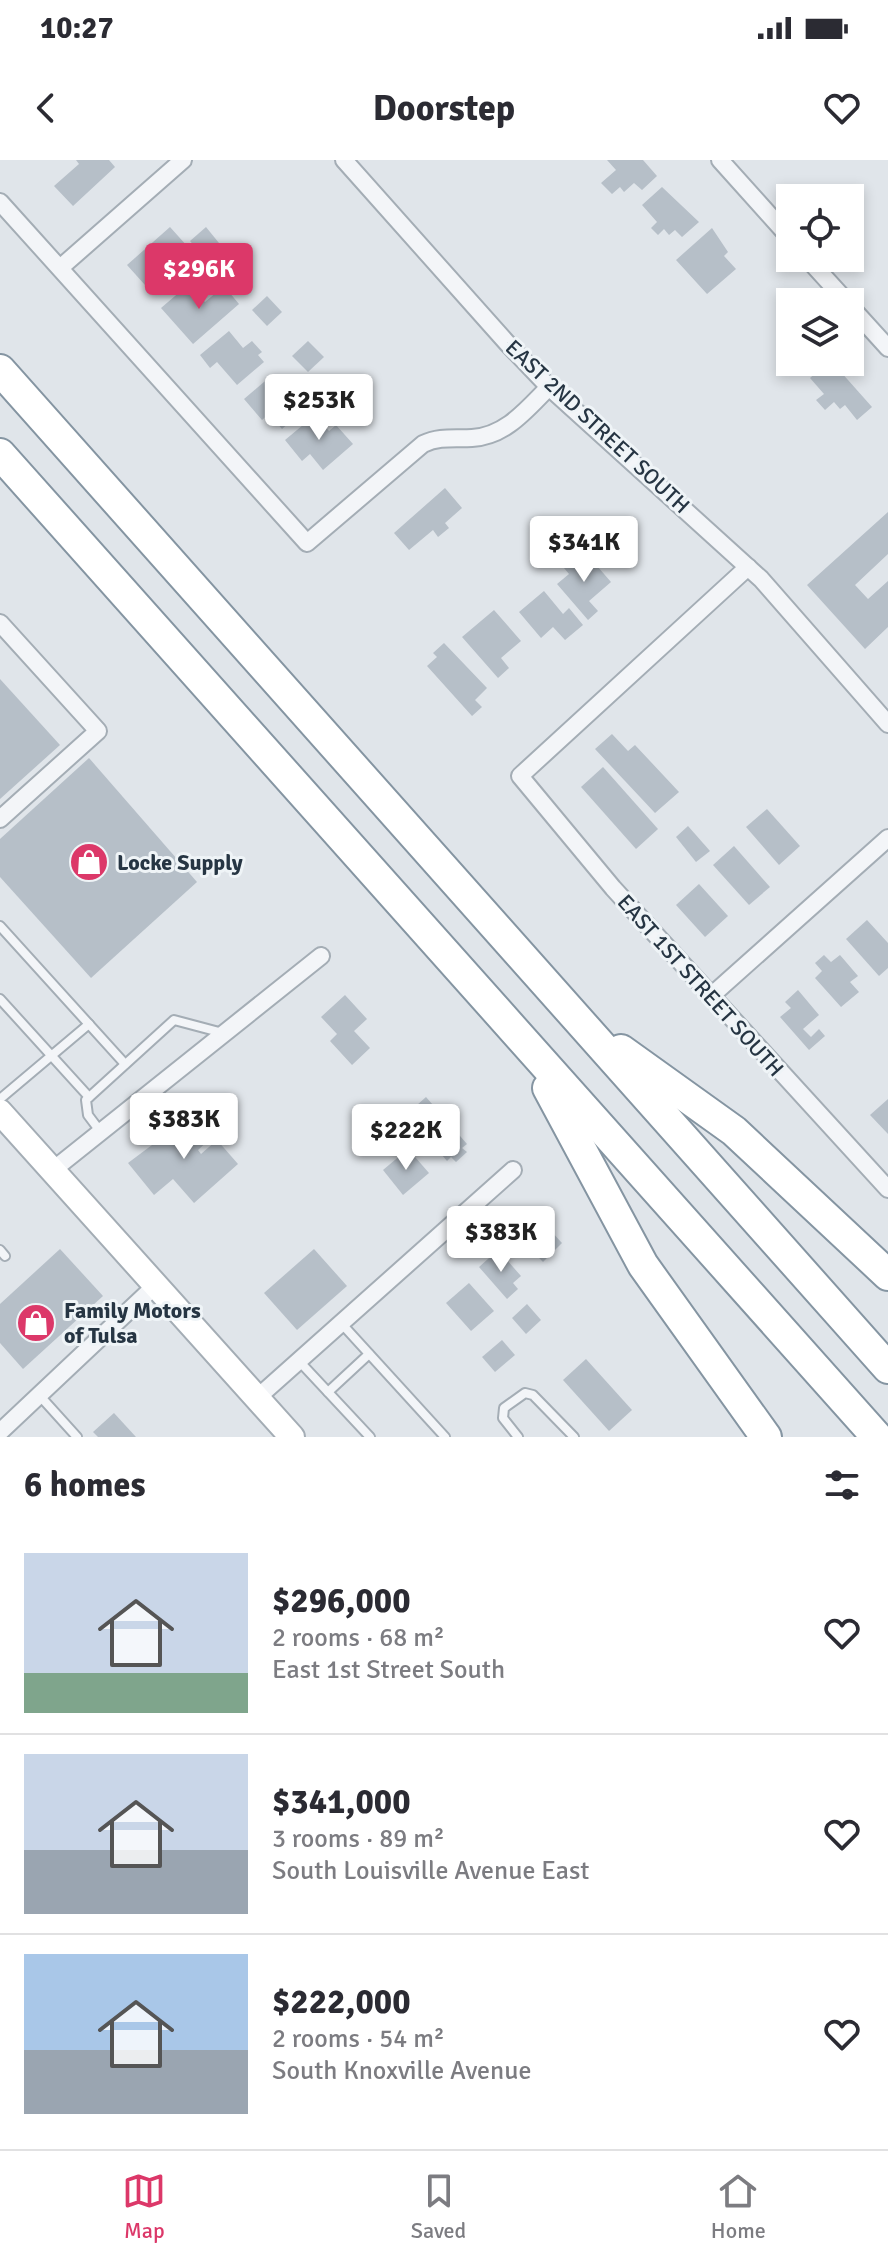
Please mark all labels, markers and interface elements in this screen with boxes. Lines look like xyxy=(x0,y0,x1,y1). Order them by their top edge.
text: 10:27 xyxy=(40,10,114,47)
icon: back xyxy=(24,86,68,130)
text: Doorstep xyxy=(373,86,515,131)
icon: heart xyxy=(820,86,864,130)
map controls xyxy=(776,184,864,376)
button: locate xyxy=(776,184,864,272)
pin: $296K xyxy=(143,243,255,311)
text: $296K xyxy=(163,253,235,285)
button: layers xyxy=(776,288,864,376)
street label: EAST 2ND STREET SOUTH xyxy=(500,334,695,519)
pin: $253K xyxy=(263,374,375,442)
text: $253K xyxy=(283,384,355,416)
pin: $341K xyxy=(528,516,640,584)
text: $341K xyxy=(548,526,620,558)
shop icon: Locke Supply xyxy=(68,841,110,883)
place label: Locke Supply xyxy=(117,849,243,876)
street label: EAST 1ST STREET SOUTH xyxy=(612,889,789,1082)
pin: $383K xyxy=(128,1093,240,1161)
text: $383K xyxy=(148,1103,220,1135)
pin: $222K xyxy=(350,1104,462,1172)
text: $222K xyxy=(370,1114,442,1146)
pin: $383K xyxy=(445,1206,557,1274)
text: $383K xyxy=(465,1216,537,1248)
place label: Family Motors of Tulsa xyxy=(64,1297,201,1349)
shop icon: Family Motors of Tulsa xyxy=(15,1302,57,1344)
icon: filters xyxy=(820,1463,864,1507)
text: 6 homes xyxy=(24,1464,145,1506)
text: $296,000 xyxy=(272,1580,411,1622)
icon: home xyxy=(88,1585,184,1681)
icon: heart xyxy=(820,1611,864,1655)
text: 2 rooms · 68 m² xyxy=(272,1622,445,1654)
text: East 1st Street South xyxy=(272,1654,505,1686)
text: $341,000 xyxy=(272,1781,411,1823)
icon: home xyxy=(88,1786,184,1882)
icon: heart xyxy=(820,1812,864,1856)
text: 3 rooms · 89 m² xyxy=(272,1823,445,1855)
text: South Louisville Avenue East xyxy=(272,1855,589,1887)
text: $222,000 xyxy=(272,1981,411,2023)
icon: home xyxy=(88,1986,184,2082)
icon: heart xyxy=(820,2012,864,2056)
text: 2 rooms · 54 m² xyxy=(272,2023,445,2055)
text: South Knoxville Avenue xyxy=(272,2055,531,2087)
tab: Map xyxy=(122,2169,166,2244)
tab: Saved xyxy=(411,2169,466,2244)
tab: Home xyxy=(711,2169,766,2244)

